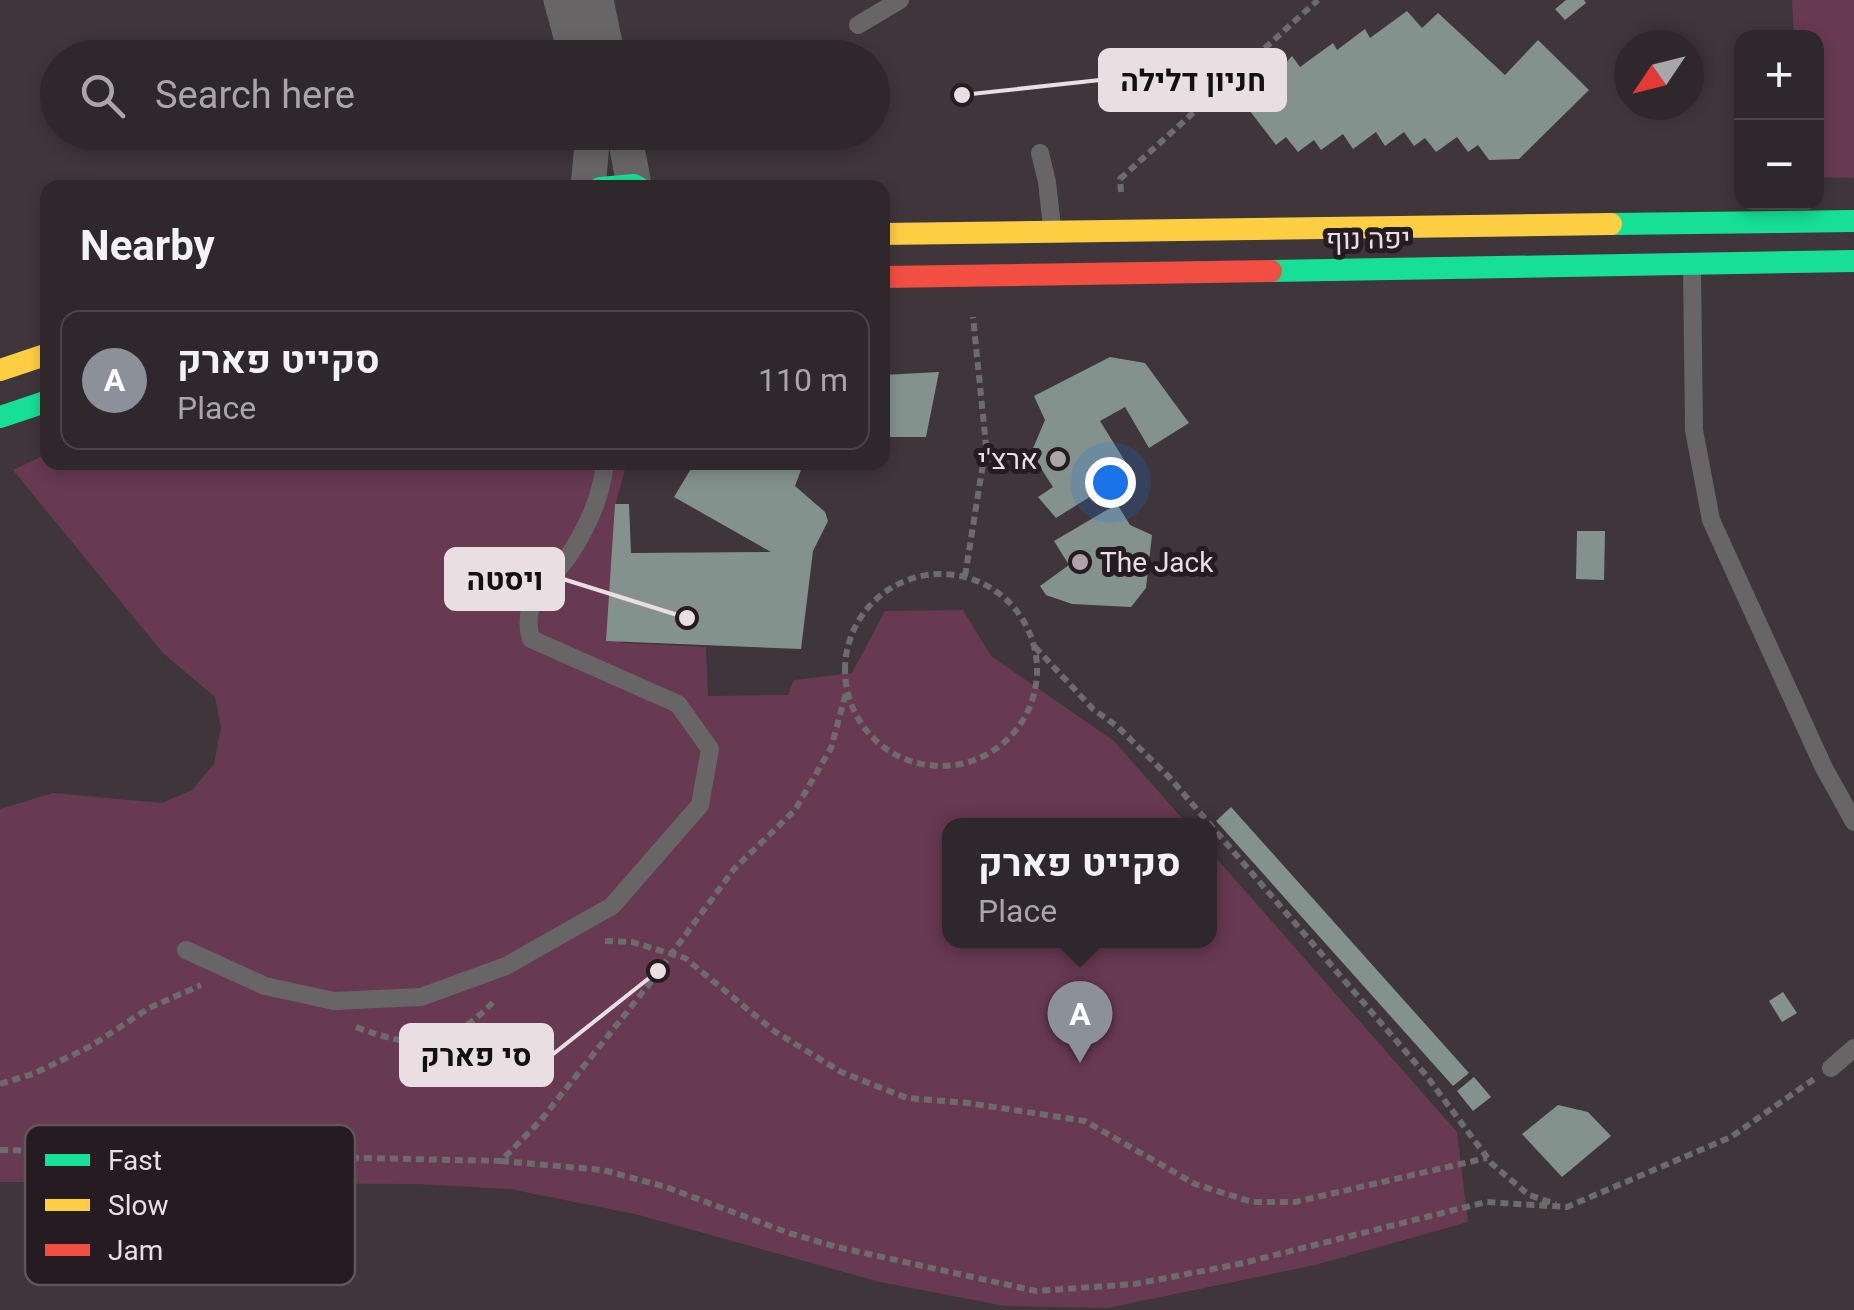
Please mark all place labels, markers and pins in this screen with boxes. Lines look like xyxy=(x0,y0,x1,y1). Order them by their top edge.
callout: חניון דלילה xyxy=(1100,50,1285,110)
place label: ארצ'י xyxy=(978,443,1038,476)
marker: ארצ'י xyxy=(1047,448,1069,470)
place label: The Jack xyxy=(1100,546,1214,579)
callout: ויסטה xyxy=(446,549,563,609)
marker: The Jack xyxy=(1069,551,1091,573)
pin: A xyxy=(1048,980,1112,1063)
callout: סי פארק xyxy=(401,1025,552,1085)

